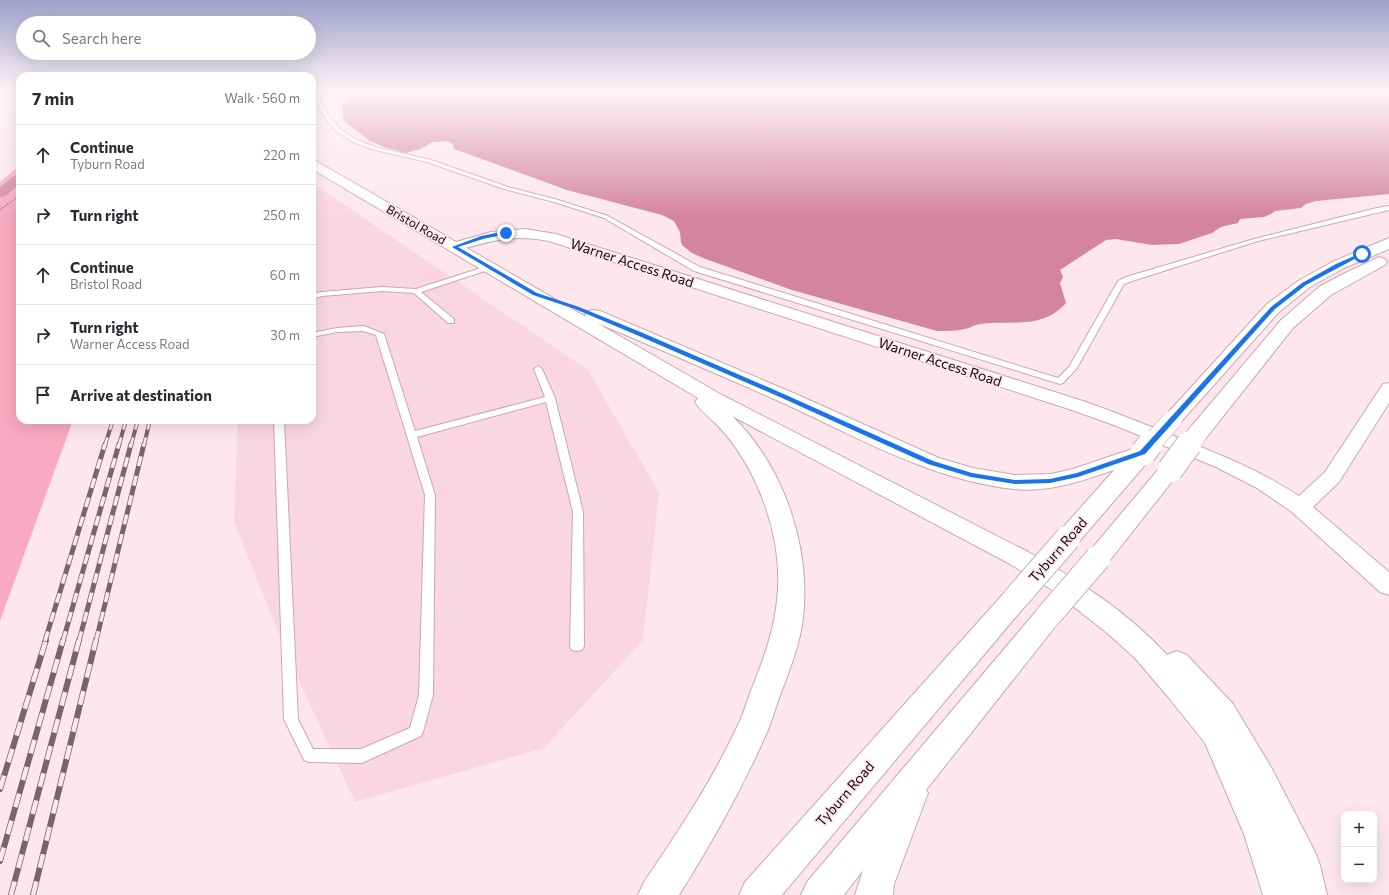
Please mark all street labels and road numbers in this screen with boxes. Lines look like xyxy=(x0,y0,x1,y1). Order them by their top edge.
street label: Bristol Road xyxy=(384,201,449,247)
street label: Warner Access Road xyxy=(568,235,696,291)
street label: Warner Access Road xyxy=(876,334,1004,390)
street label: Tyburn Road xyxy=(1025,514,1090,586)
street label: Tyburn Road xyxy=(812,758,877,830)

